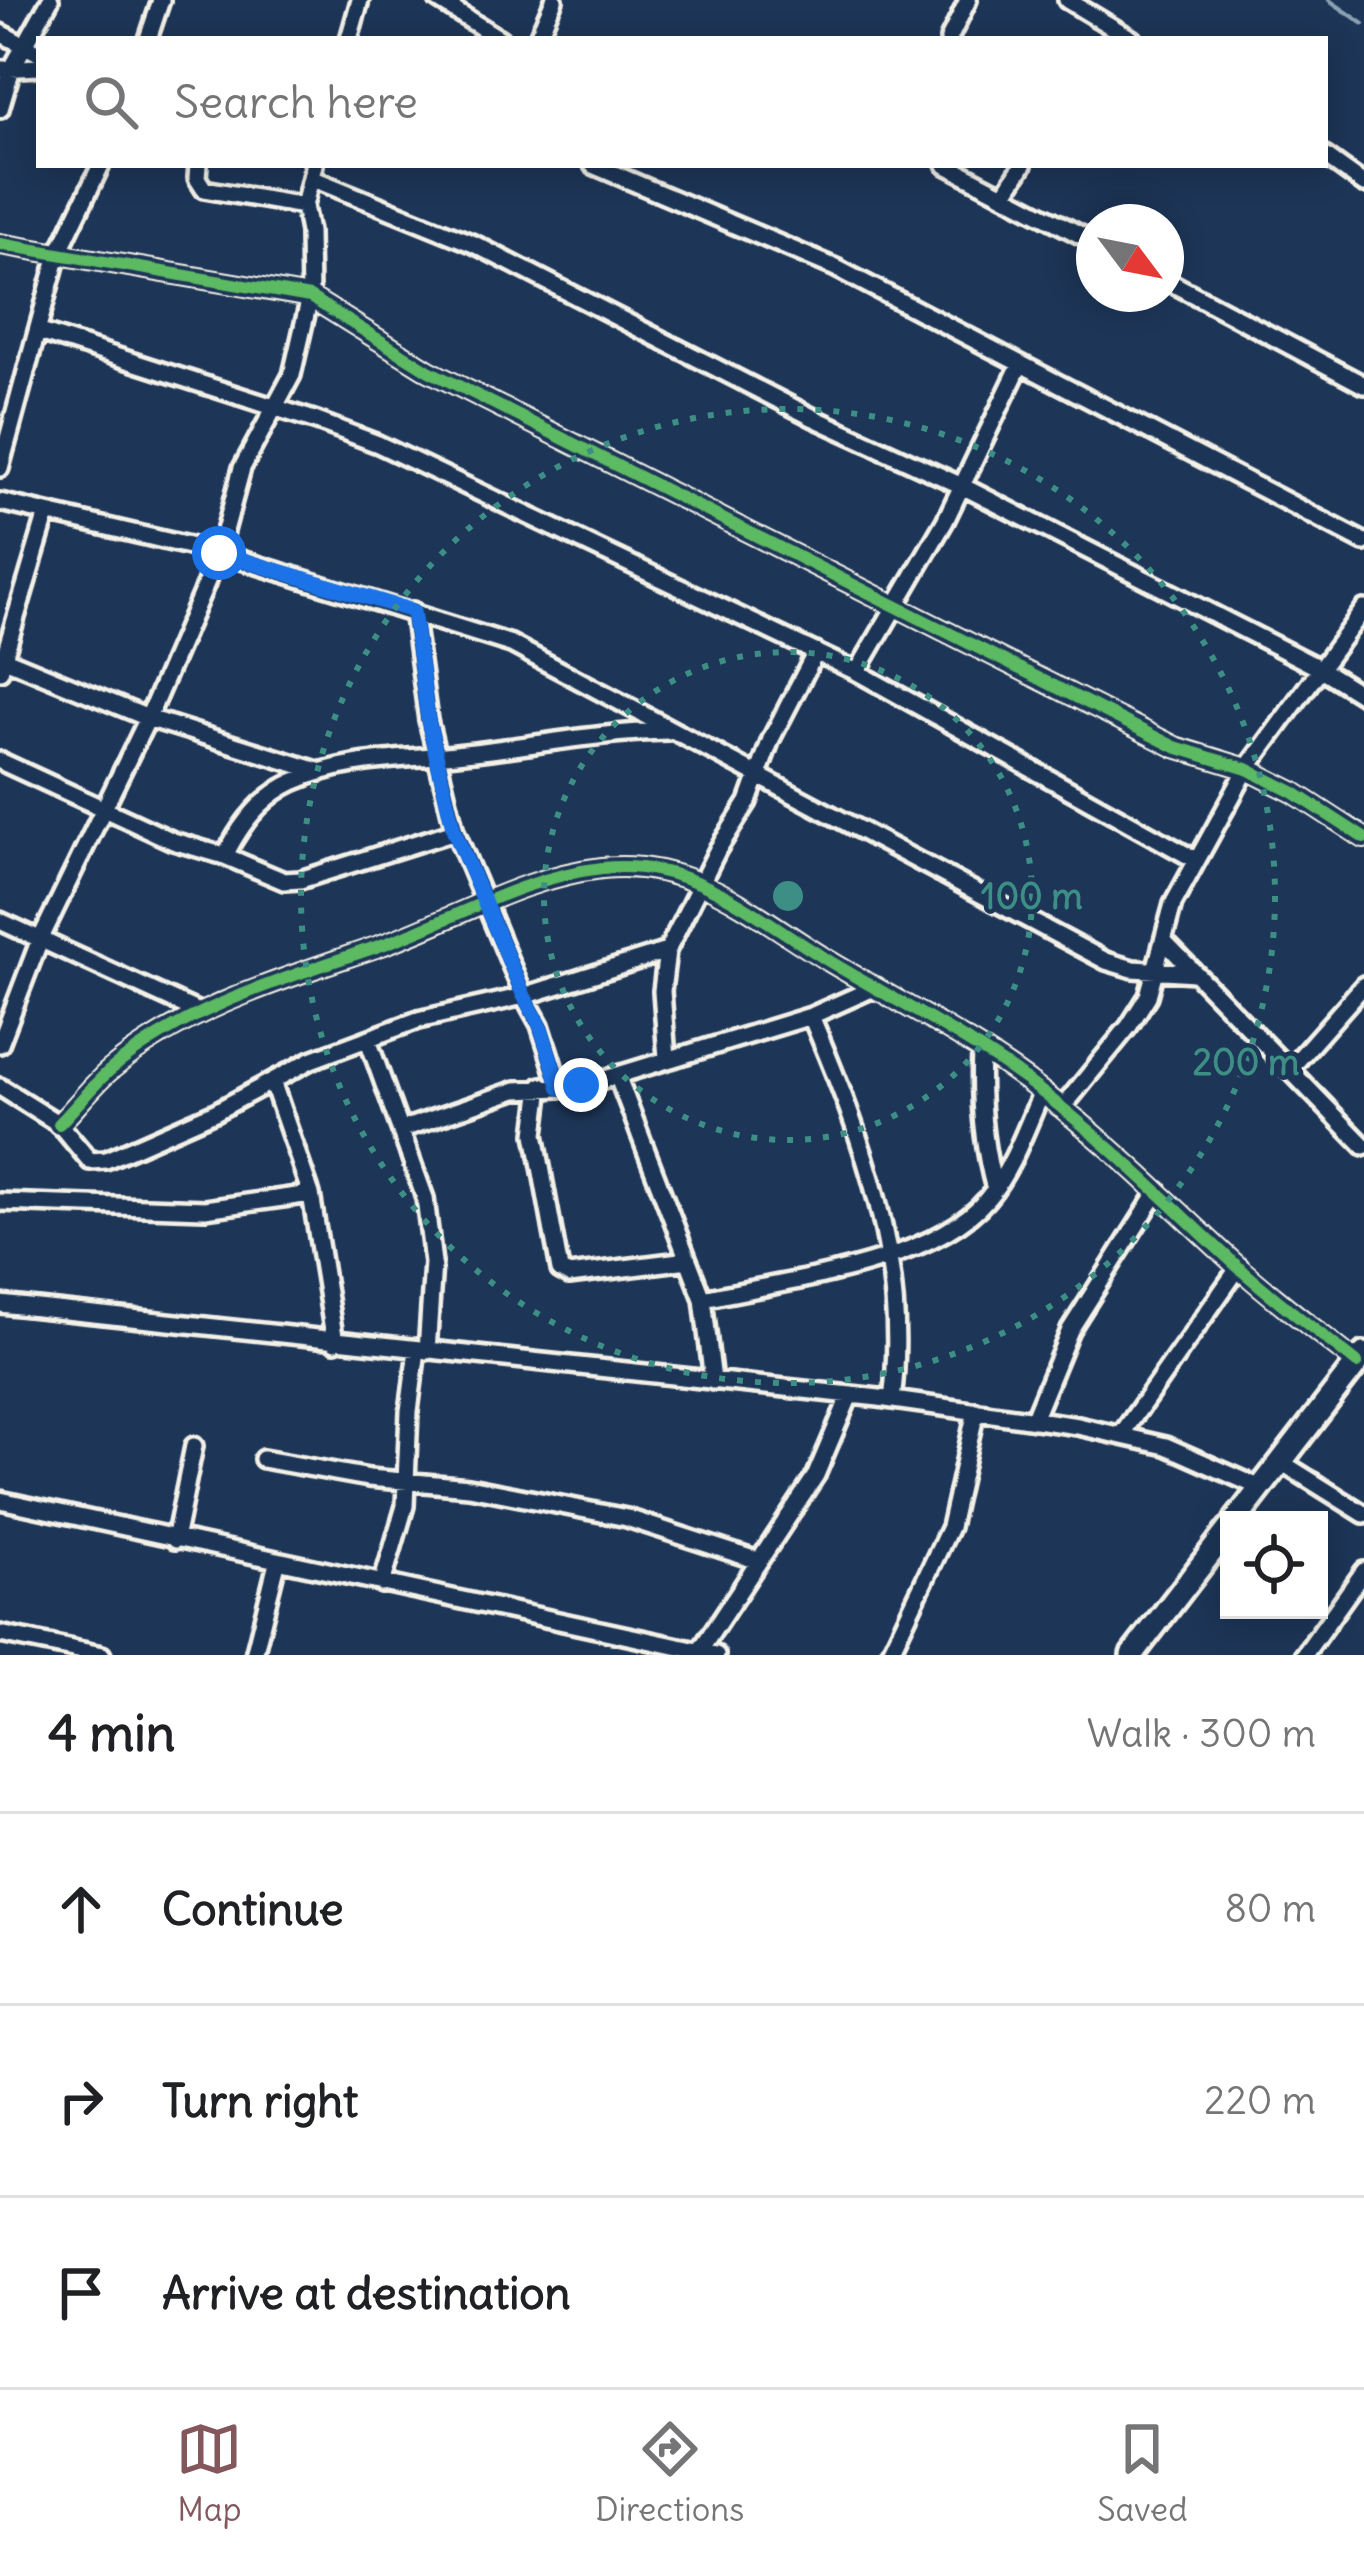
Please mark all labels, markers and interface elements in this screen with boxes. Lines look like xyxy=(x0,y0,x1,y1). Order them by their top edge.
search box xyxy=(36,36,1328,168)
icon: search xyxy=(78,69,144,135)
text: Search here xyxy=(174,74,418,130)
north arrow xyxy=(1076,204,1184,312)
route start xyxy=(192,526,246,580)
text: 100 m xyxy=(981,874,1083,919)
centre of rings xyxy=(767,875,809,917)
text: 200 m xyxy=(1192,1040,1300,1085)
route end xyxy=(554,1058,608,1112)
map controls xyxy=(1220,1511,1328,1619)
button: locate xyxy=(1220,1511,1328,1619)
text: 4 min xyxy=(48,1701,175,1765)
text: Walk · 300 m xyxy=(1087,1709,1316,1758)
icon: ahead xyxy=(48,1876,114,1942)
text: Continue xyxy=(162,1881,344,1937)
text: 80 m xyxy=(1224,1884,1316,1933)
icon: right xyxy=(48,2068,114,2134)
text: Turn right xyxy=(162,2073,358,2129)
text: 220 m xyxy=(1204,2076,1316,2125)
icon: arrive xyxy=(48,2260,114,2326)
text: Arrive at destination xyxy=(162,2265,571,2321)
tab: Map xyxy=(176,2416,242,2530)
tab: Directions xyxy=(595,2416,744,2530)
tab: Saved xyxy=(1097,2416,1188,2530)

